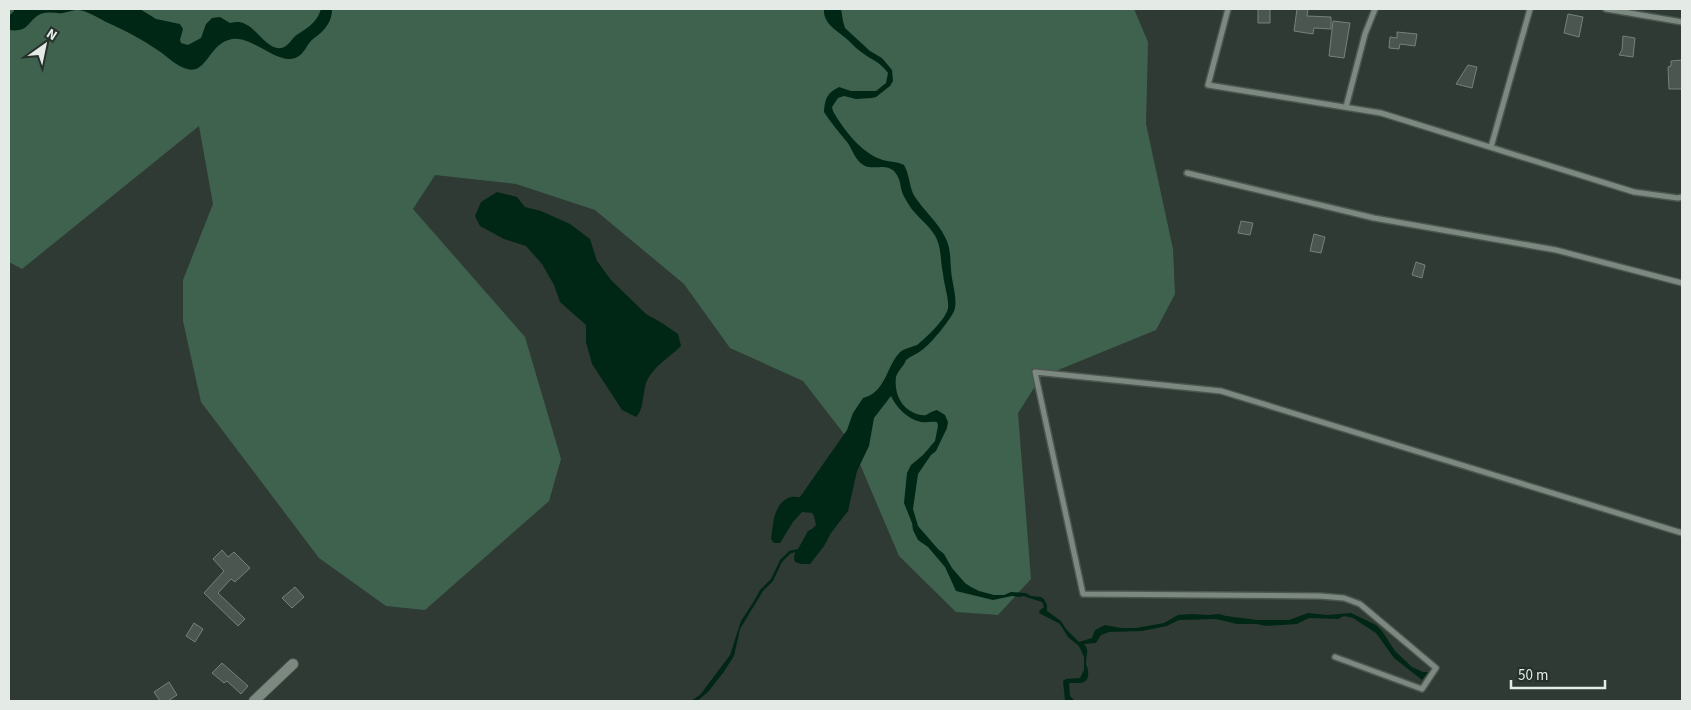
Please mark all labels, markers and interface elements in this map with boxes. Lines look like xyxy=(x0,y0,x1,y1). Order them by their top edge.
north arrow xyxy=(20,20,70,70)
text: N xyxy=(42,24,61,46)
scale bar xyxy=(1511,658,1605,690)
text: 50 m xyxy=(1518,665,1548,686)

